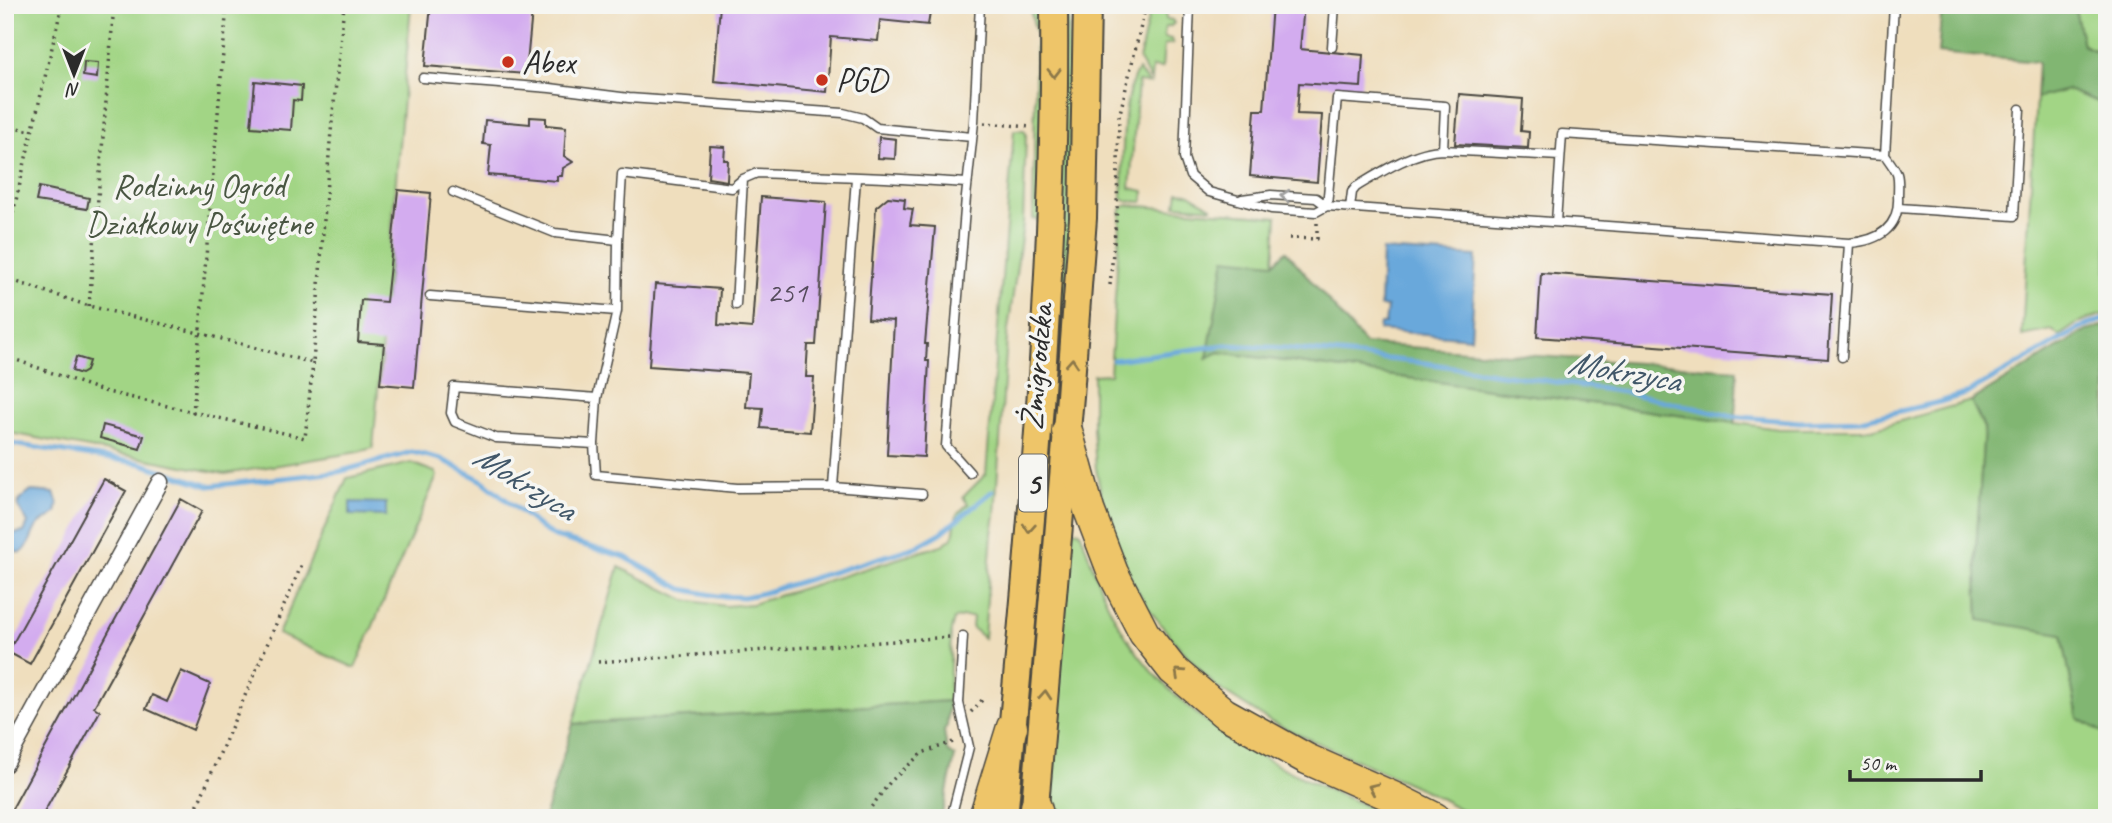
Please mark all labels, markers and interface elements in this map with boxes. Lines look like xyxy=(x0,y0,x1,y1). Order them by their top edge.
north arrow xyxy=(38,38,108,108)
place label: Abex xyxy=(522,41,578,83)
marker: Abex xyxy=(500,54,516,70)
place label: PGD xyxy=(836,59,890,101)
one-way arrow xyxy=(1046,69,1062,79)
marker: PGD xyxy=(814,72,830,88)
text: N xyxy=(65,78,80,102)
park label: Rodzinny Ogród Działkowy Poświętne xyxy=(86,165,314,245)
one-way arrow xyxy=(1279,189,1290,204)
house number: 251 xyxy=(767,273,809,311)
street label: Żmigrodzka xyxy=(1010,300,1063,432)
water label: Mokrzyca xyxy=(1565,339,1686,403)
one-way arrow xyxy=(1064,357,1079,368)
water label: Mokrzyca xyxy=(465,433,587,532)
road number: 5 xyxy=(1019,454,1047,512)
one-way arrow xyxy=(1022,523,1037,534)
one-way arrow xyxy=(1174,669,1187,682)
one-way arrow xyxy=(1037,690,1052,701)
scale bar xyxy=(1850,739,1981,783)
text: 50 m xyxy=(1860,750,1898,776)
one-way arrow xyxy=(1368,782,1381,796)

